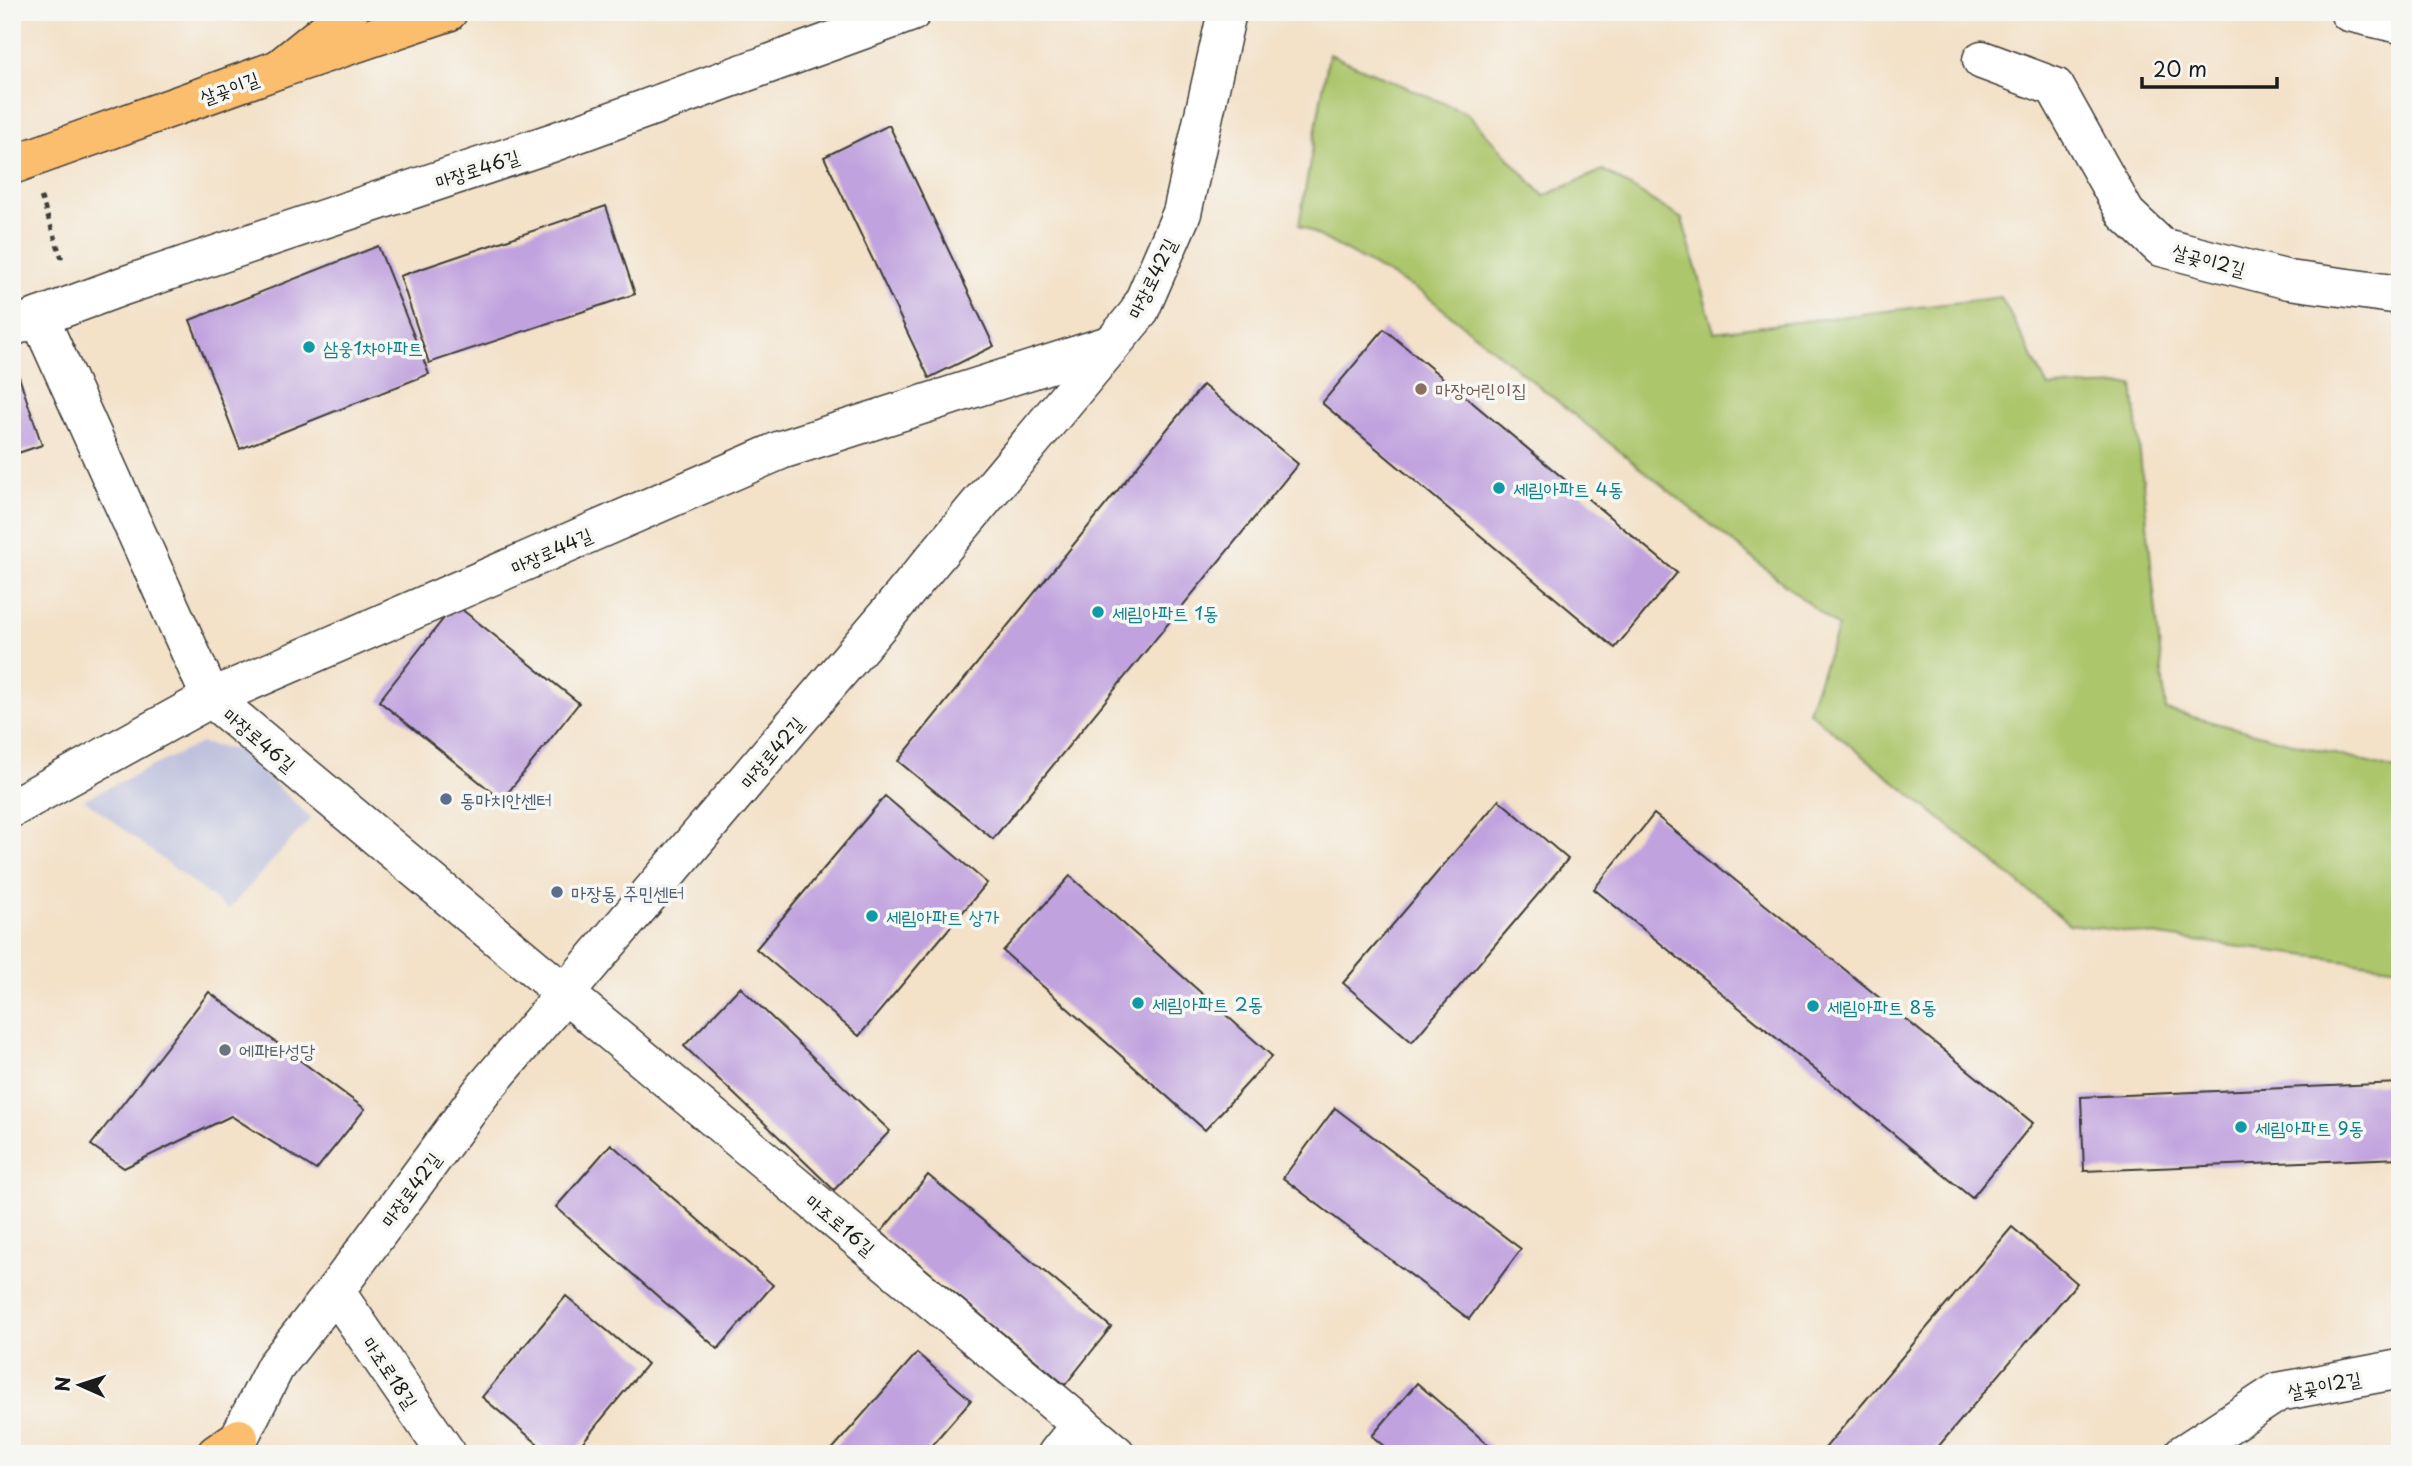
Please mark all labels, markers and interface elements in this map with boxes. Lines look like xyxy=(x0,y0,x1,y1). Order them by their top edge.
scale bar xyxy=(2142,46,2277,90)
text: 20 m xyxy=(2153,52,2207,84)
street label: 살곶이길 xyxy=(195,63,263,111)
street label: 마장로46길 xyxy=(431,141,523,195)
street label: 마장로42길 xyxy=(1119,233,1183,323)
street label: 살곶이2길 xyxy=(2169,236,2249,282)
place label: 삼웅1차아파트 xyxy=(323,333,423,361)
marker: 삼웅1차아파트 xyxy=(301,339,317,355)
place label: 마장어린이집 xyxy=(1435,375,1527,403)
marker: 마장어린이집 xyxy=(1413,381,1429,397)
place label: 세림아파트 4동 xyxy=(1513,474,1623,502)
marker: 세림아파트 4동 xyxy=(1491,480,1507,496)
street label: 마장로44길 xyxy=(506,520,596,580)
place label: 세림아파트 1동 xyxy=(1112,598,1218,626)
marker: 세림아파트 1동 xyxy=(1090,604,1106,620)
street label: 마장로46길 xyxy=(218,700,302,778)
street label: 마장로42길 xyxy=(733,710,809,794)
place label: 동마치안센터 xyxy=(460,785,552,813)
marker: 동마치안센터 xyxy=(438,791,454,807)
place label: 마장동 주민센터 xyxy=(571,878,684,906)
marker: 마장동 주민센터 xyxy=(549,884,565,900)
place label: 세림아파트 상가 xyxy=(886,902,1000,930)
marker: 세림아파트 상가 xyxy=(864,908,880,924)
place label: 세림아파트 2동 xyxy=(1152,989,1263,1017)
place label: 세림아파트 8동 xyxy=(1827,992,1937,1020)
marker: 세림아파트 2동 xyxy=(1130,995,1146,1011)
marker: 세림아파트 8동 xyxy=(1805,998,1821,1014)
place label: 에파타성당 xyxy=(239,1036,315,1064)
marker: 에파타성당 xyxy=(217,1042,233,1058)
place label: 세림아파트 9동 xyxy=(2255,1113,2364,1141)
marker: 세림아파트 9동 xyxy=(2233,1119,2249,1135)
street label: 마장로42길 xyxy=(373,1146,447,1232)
street label: 마조로16길 xyxy=(800,1187,882,1261)
street label: 마조로18길 xyxy=(357,1330,425,1414)
north arrow xyxy=(46,1350,116,1420)
street label: 살곶이2길 xyxy=(2285,1363,2363,1405)
text: N xyxy=(48,1376,76,1392)

